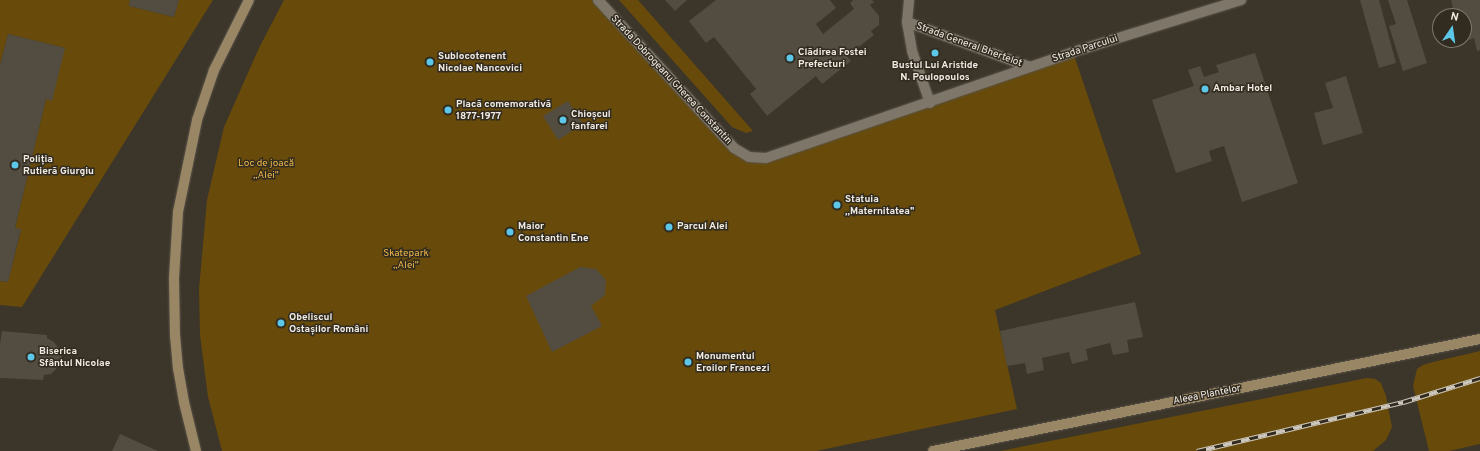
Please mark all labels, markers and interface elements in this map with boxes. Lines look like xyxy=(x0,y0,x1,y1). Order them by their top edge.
north arrow xyxy=(1432,8,1472,48)
text: N xyxy=(1449,10,1460,25)
street label: Strada Dobrogeanu Gherea Constantin xyxy=(608,13,734,147)
street label: Strada General Bhertelot xyxy=(914,20,1024,70)
street label: Strada Parcului xyxy=(1051,33,1119,65)
place label: Clădirea Fostei Prefecturi xyxy=(798,46,867,70)
marker: Bustul Lui Aristide N. Poulopoulos xyxy=(930,48,940,58)
place label: Sublocotenent Nicolae Nancovici xyxy=(438,50,522,74)
marker: Clădirea Fostei Prefecturi xyxy=(785,53,795,63)
marker: Sublocotenent Nicolae Nancovici xyxy=(425,57,435,67)
place label: Bustul Lui Aristide N. Poulopoulos xyxy=(892,59,978,82)
place label: Ambar Hotel xyxy=(1213,83,1272,95)
marker: Ambar Hotel xyxy=(1200,84,1210,94)
place label: Placă comemorativă 1877-1977 xyxy=(456,98,551,122)
marker: Placă comemorativă 1877-1977 xyxy=(443,105,453,115)
place label: Chioșcul fanfarei xyxy=(571,108,611,132)
marker: Chioșcul fanfarei xyxy=(558,115,568,125)
place label: Poliția Rutieră Giurgiu xyxy=(23,153,94,176)
park label: Loc de joacă ,,Alei" xyxy=(238,157,294,180)
marker: Poliția Rutieră Giurgiu xyxy=(10,160,20,170)
place label: Statuia ,,Maternitatea" xyxy=(845,193,914,216)
marker: Statuia ,,Maternitatea" xyxy=(832,200,842,210)
place label: Maior Constantin Ene xyxy=(518,220,589,244)
place label: Parcul Alei xyxy=(677,221,728,233)
marker: Parcul Alei xyxy=(664,222,674,232)
marker: Maior Constantin Ene xyxy=(505,227,515,237)
park label: Skatepark ,,Alei" xyxy=(383,247,429,270)
place label: Obeliscul Ostașilor Români xyxy=(289,311,368,334)
marker: Obeliscul Ostașilor Români xyxy=(276,318,286,328)
place label: Biserica Sfântul Nicolae xyxy=(39,345,110,368)
place label: Monumentul Eroilor Francezi xyxy=(696,350,769,374)
marker: Biserica Sfântul Nicolae xyxy=(26,352,36,362)
marker: Monumentul Eroilor Francezi xyxy=(683,357,693,367)
street label: Aleea Plantelor xyxy=(1172,383,1242,407)

